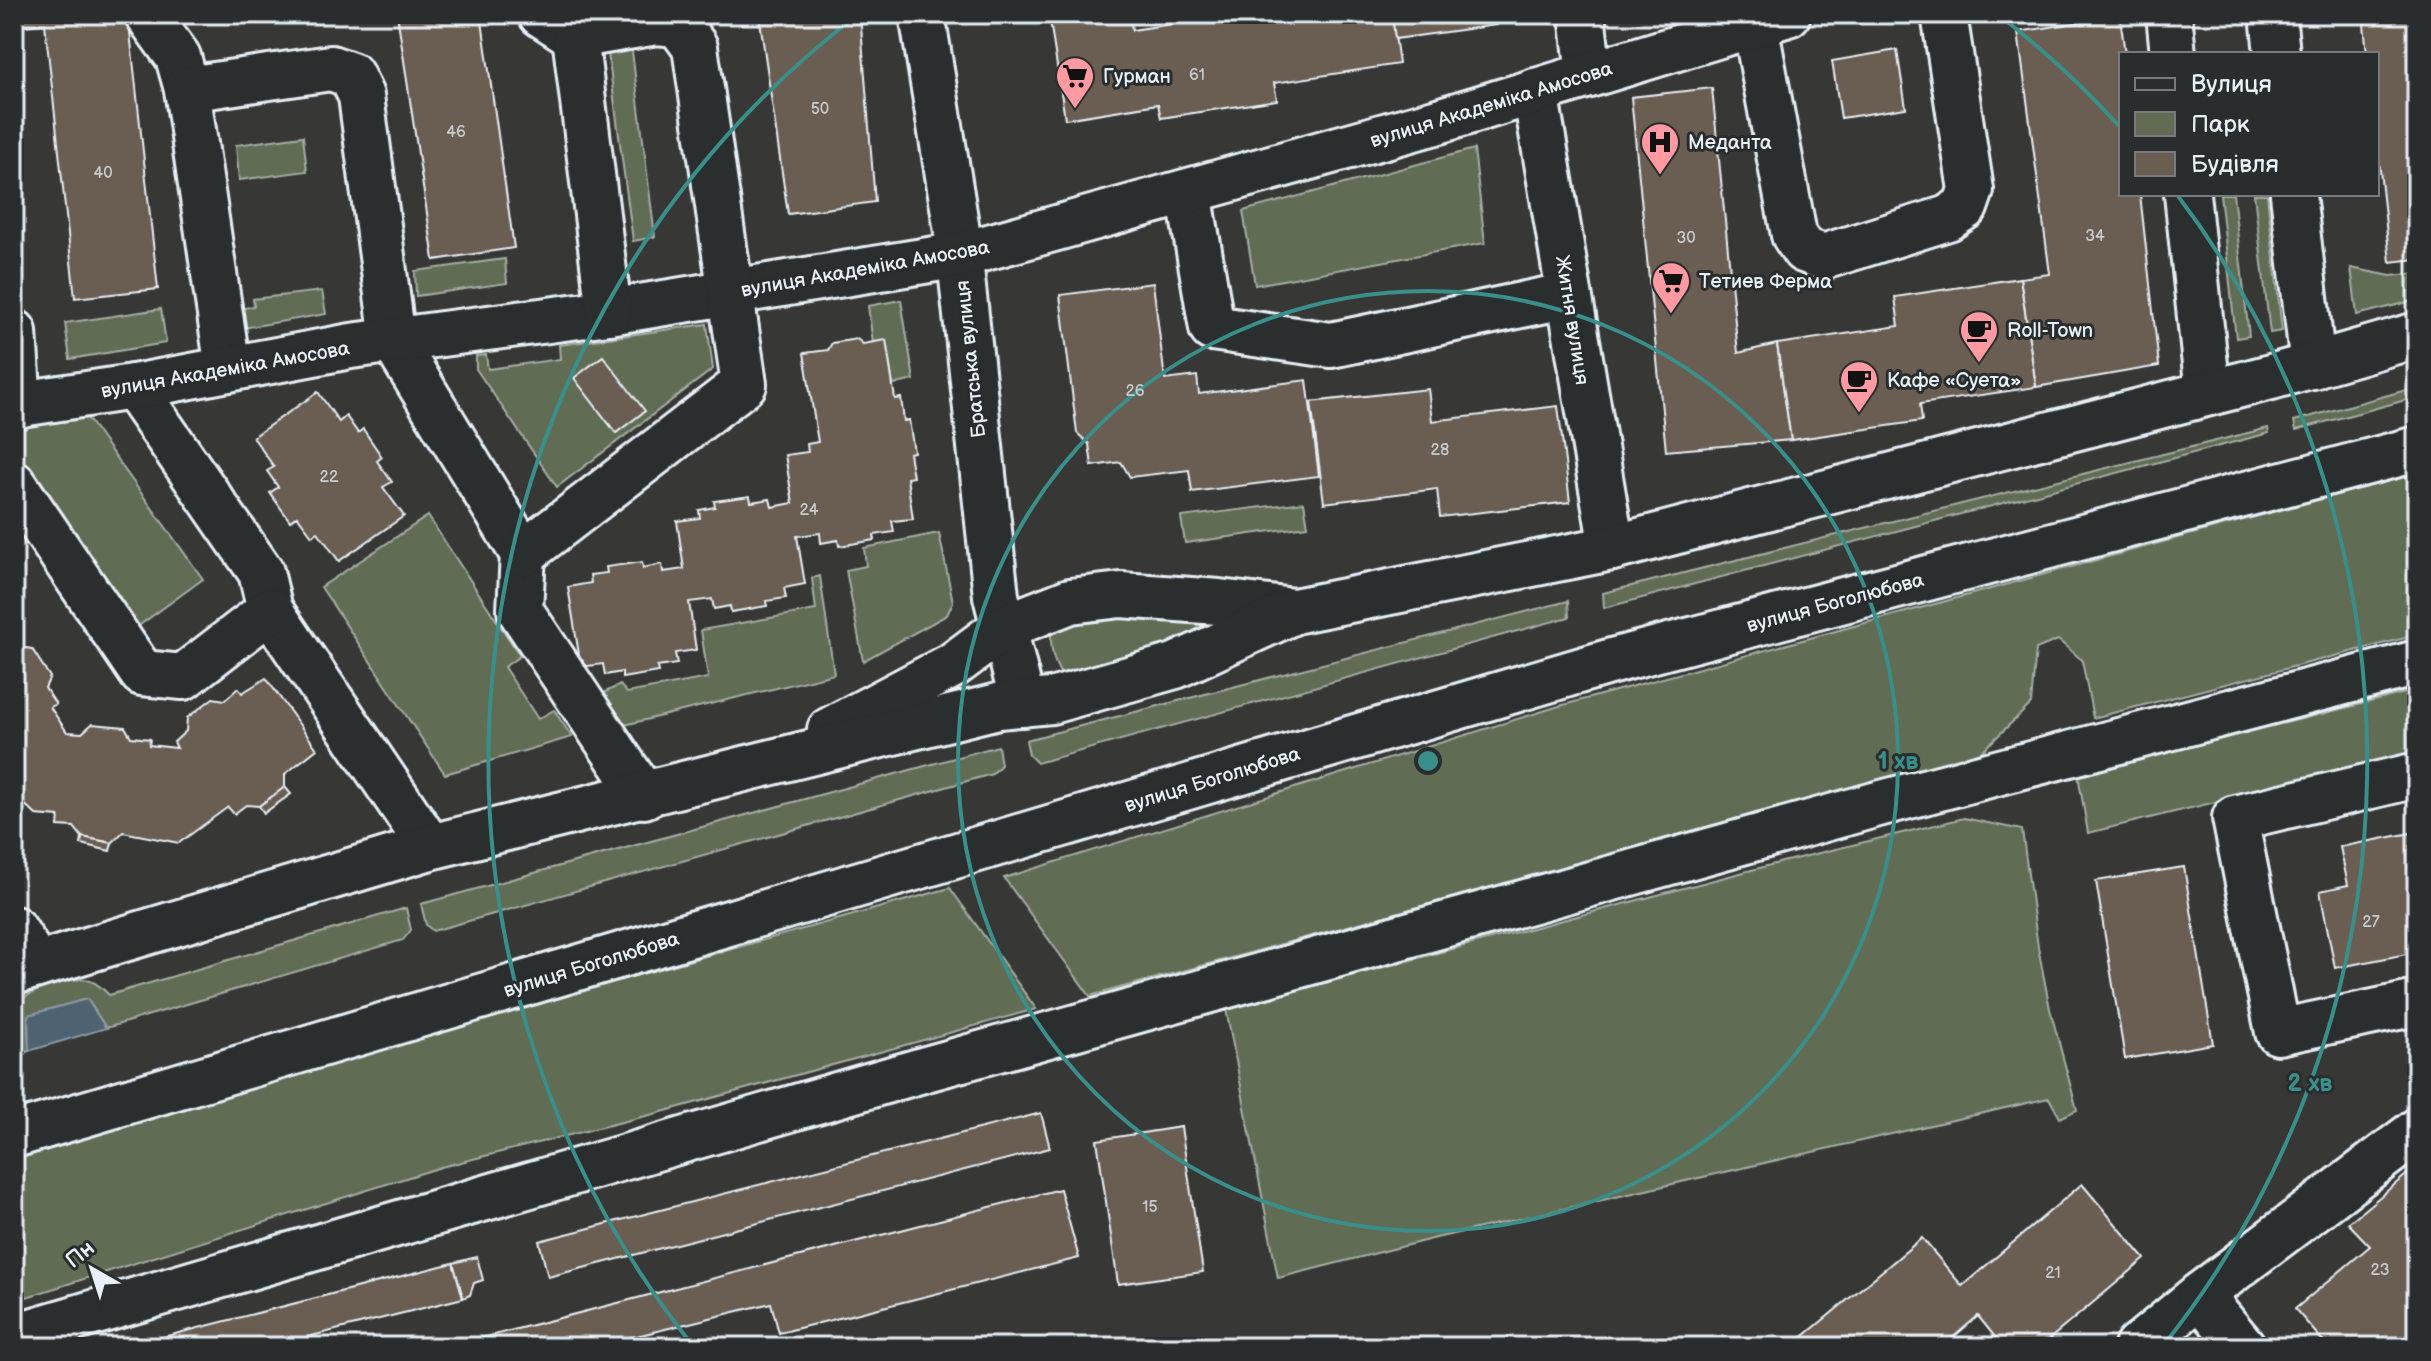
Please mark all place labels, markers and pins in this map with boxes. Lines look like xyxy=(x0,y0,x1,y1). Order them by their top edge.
supermarket icon: Гурман xyxy=(1054,55,1096,110)
place label: Гурман xyxy=(1103,65,1171,89)
hospital icon: Меданта xyxy=(1639,121,1681,176)
place label: Меданта xyxy=(1688,131,1772,155)
supermarket icon: Тетиев Ферма xyxy=(1650,260,1692,315)
place label: Тетиев Ферма xyxy=(1699,270,1832,294)
cafe icon: Roll-Town xyxy=(1958,309,2000,364)
place label: Roll-Town xyxy=(2007,319,2093,343)
cafe icon: Кафе «Суета» xyxy=(1838,359,1880,414)
place label: Кафе «Суета» xyxy=(1887,369,2021,393)
centre of rings xyxy=(1414,747,1442,775)

